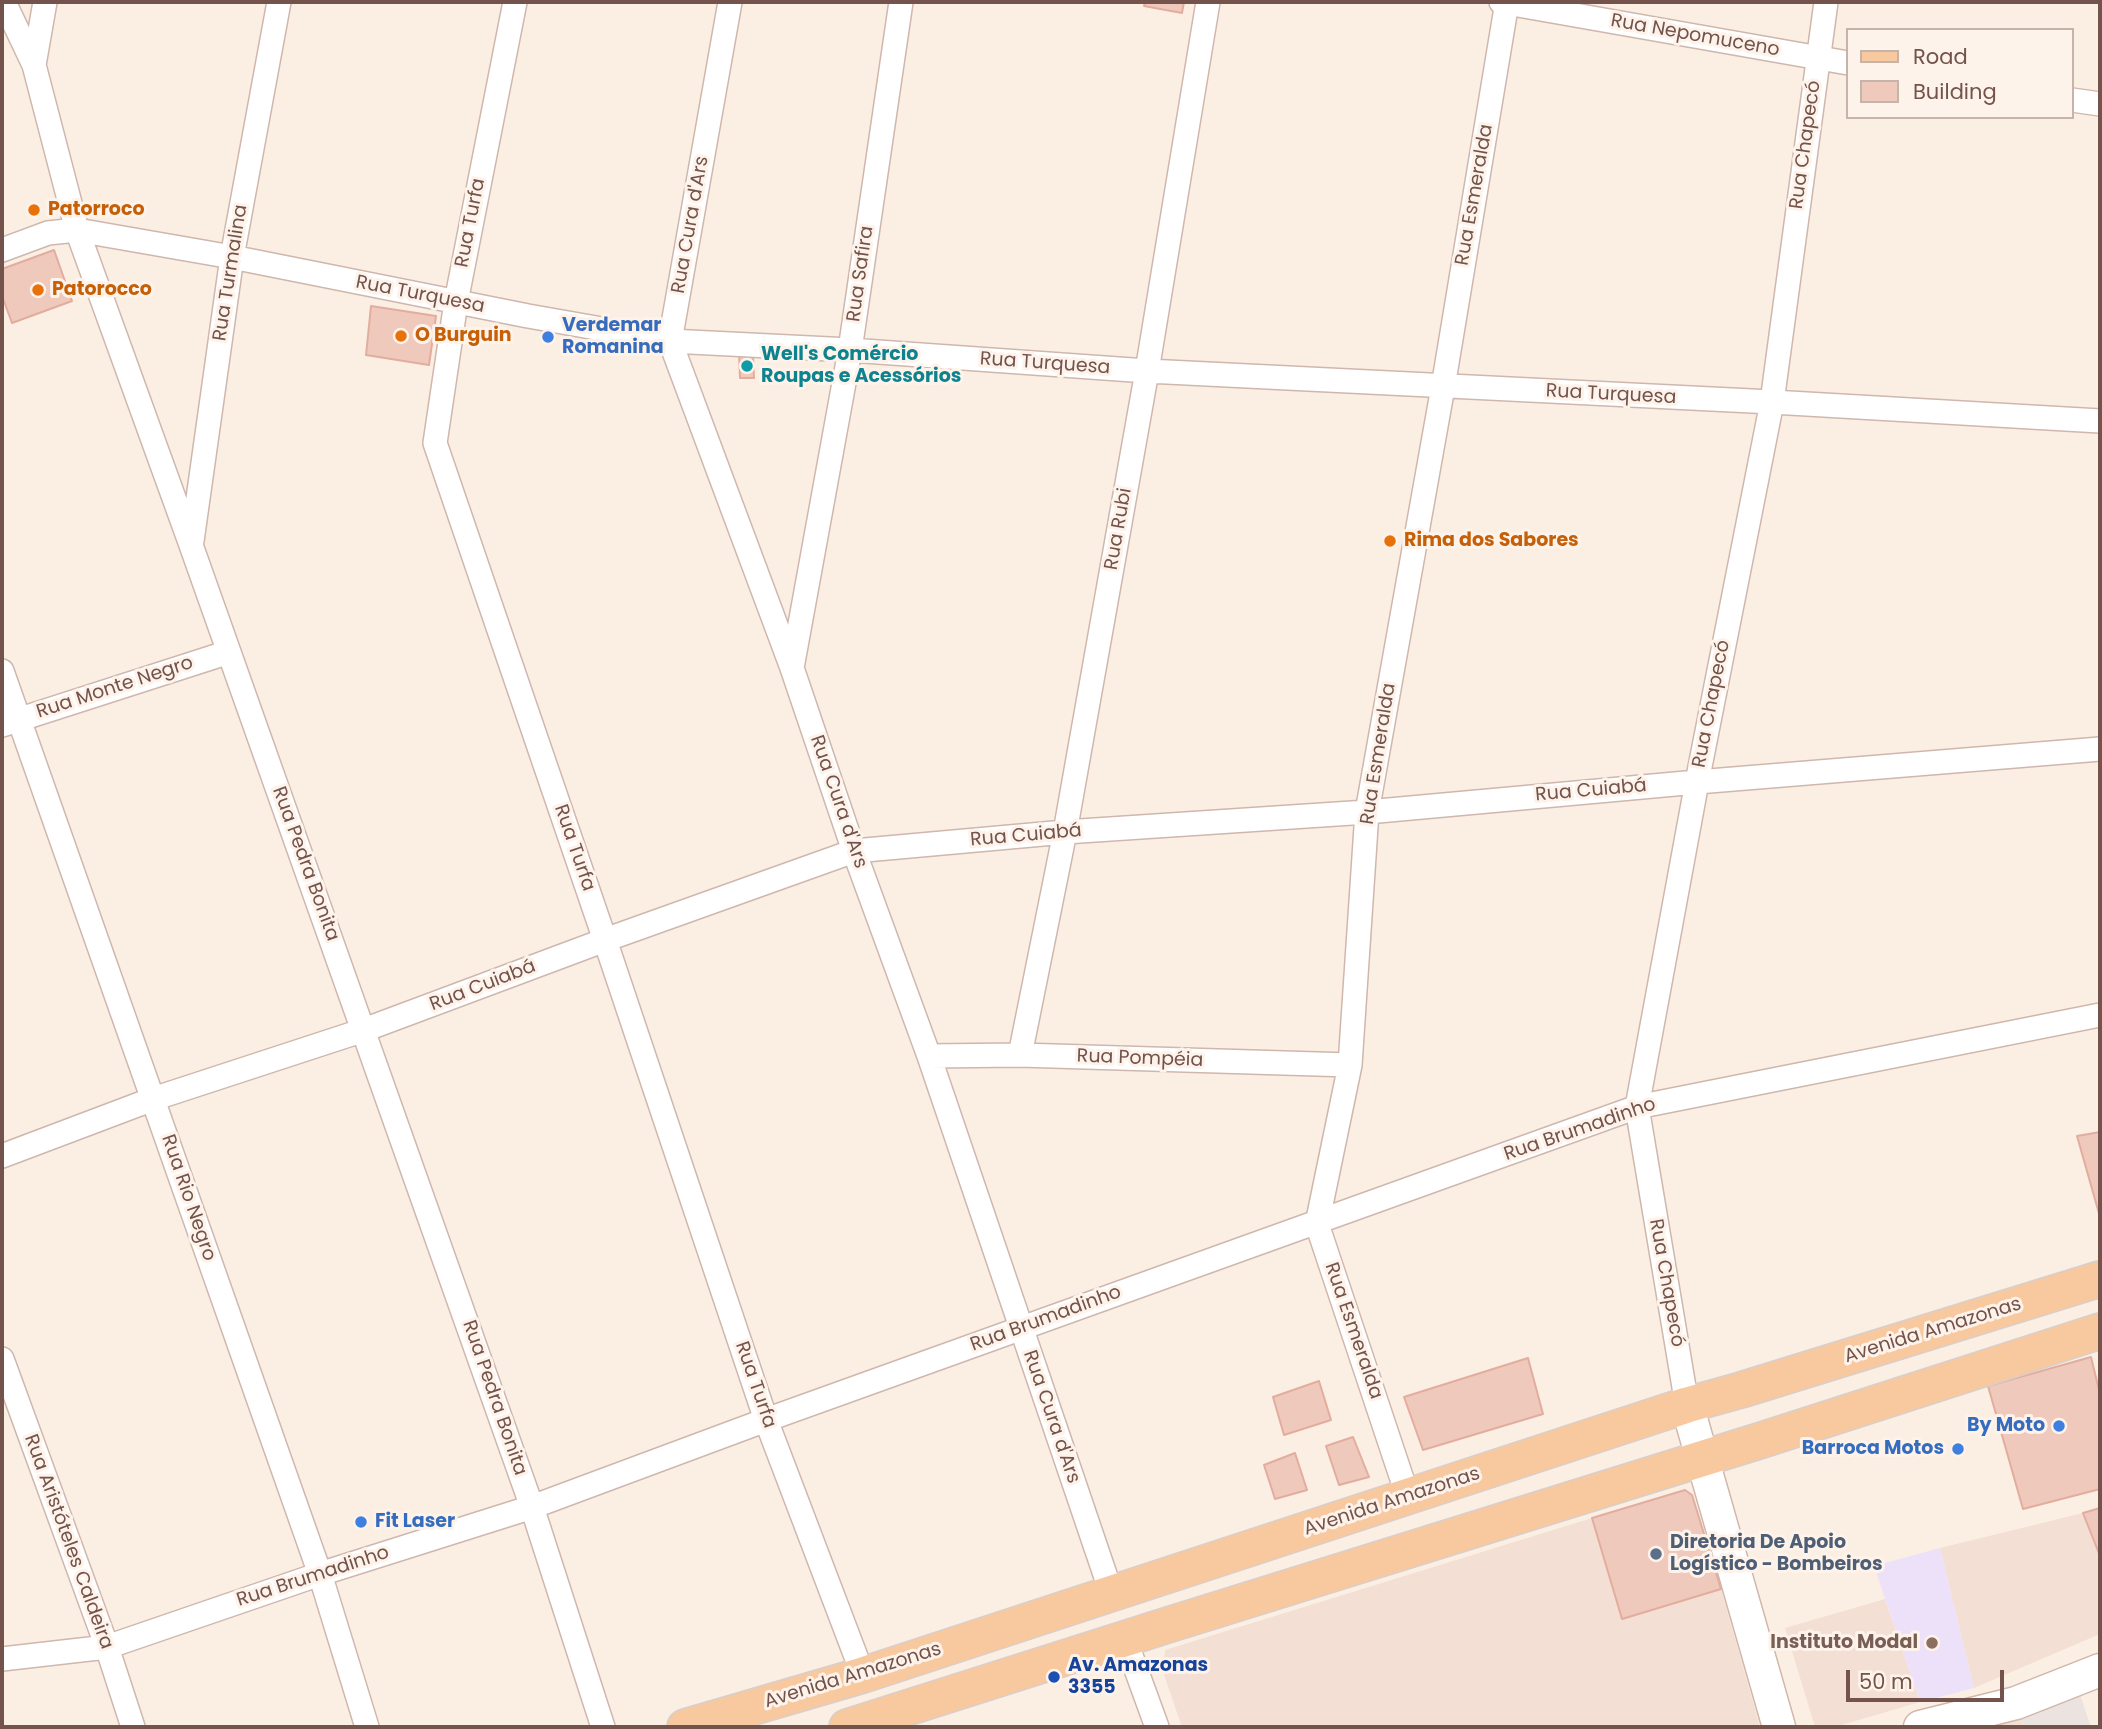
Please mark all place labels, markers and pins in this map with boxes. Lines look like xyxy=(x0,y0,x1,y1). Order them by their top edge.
place label: Patorroco xyxy=(48,199,145,221)
marker: Patorroco xyxy=(26,202,42,218)
place label: Patorocco xyxy=(52,279,152,301)
marker: Patorocco xyxy=(30,282,46,298)
place label: Verdemar Romanina xyxy=(562,315,664,359)
place label: O Burguin xyxy=(415,325,512,347)
marker: O Burguin xyxy=(393,328,409,344)
marker: Verdemar Romanina xyxy=(540,329,556,345)
place label: Well's Comércio Roupas e Acessórios xyxy=(761,344,961,388)
marker: Well's Comércio Roupas e Acessórios xyxy=(739,358,755,374)
place label: Rima dos Sabores xyxy=(1404,530,1579,552)
marker: Rima dos Sabores xyxy=(1382,533,1398,549)
place label: By Moto xyxy=(1967,1415,2045,1437)
marker: By Moto xyxy=(2051,1418,2067,1434)
place label: Barroca Motos xyxy=(1802,1438,1944,1460)
marker: Barroca Motos xyxy=(1950,1441,1966,1457)
place label: Fit Laser xyxy=(375,1511,455,1533)
marker: Fit Laser xyxy=(353,1514,369,1530)
place label: Diretoria De Apoio Logístico - Bombeiros xyxy=(1670,1532,1883,1576)
marker: Diretoria De Apoio Logístico - Bombeiros xyxy=(1648,1546,1664,1562)
place label: Instituto Modal xyxy=(1770,1632,1918,1654)
marker: Instituto Modal xyxy=(1924,1635,1940,1651)
place label: Av. Amazonas 3355 xyxy=(1068,1655,1208,1699)
marker: Av. Amazonas 3355 xyxy=(1046,1669,1062,1685)

